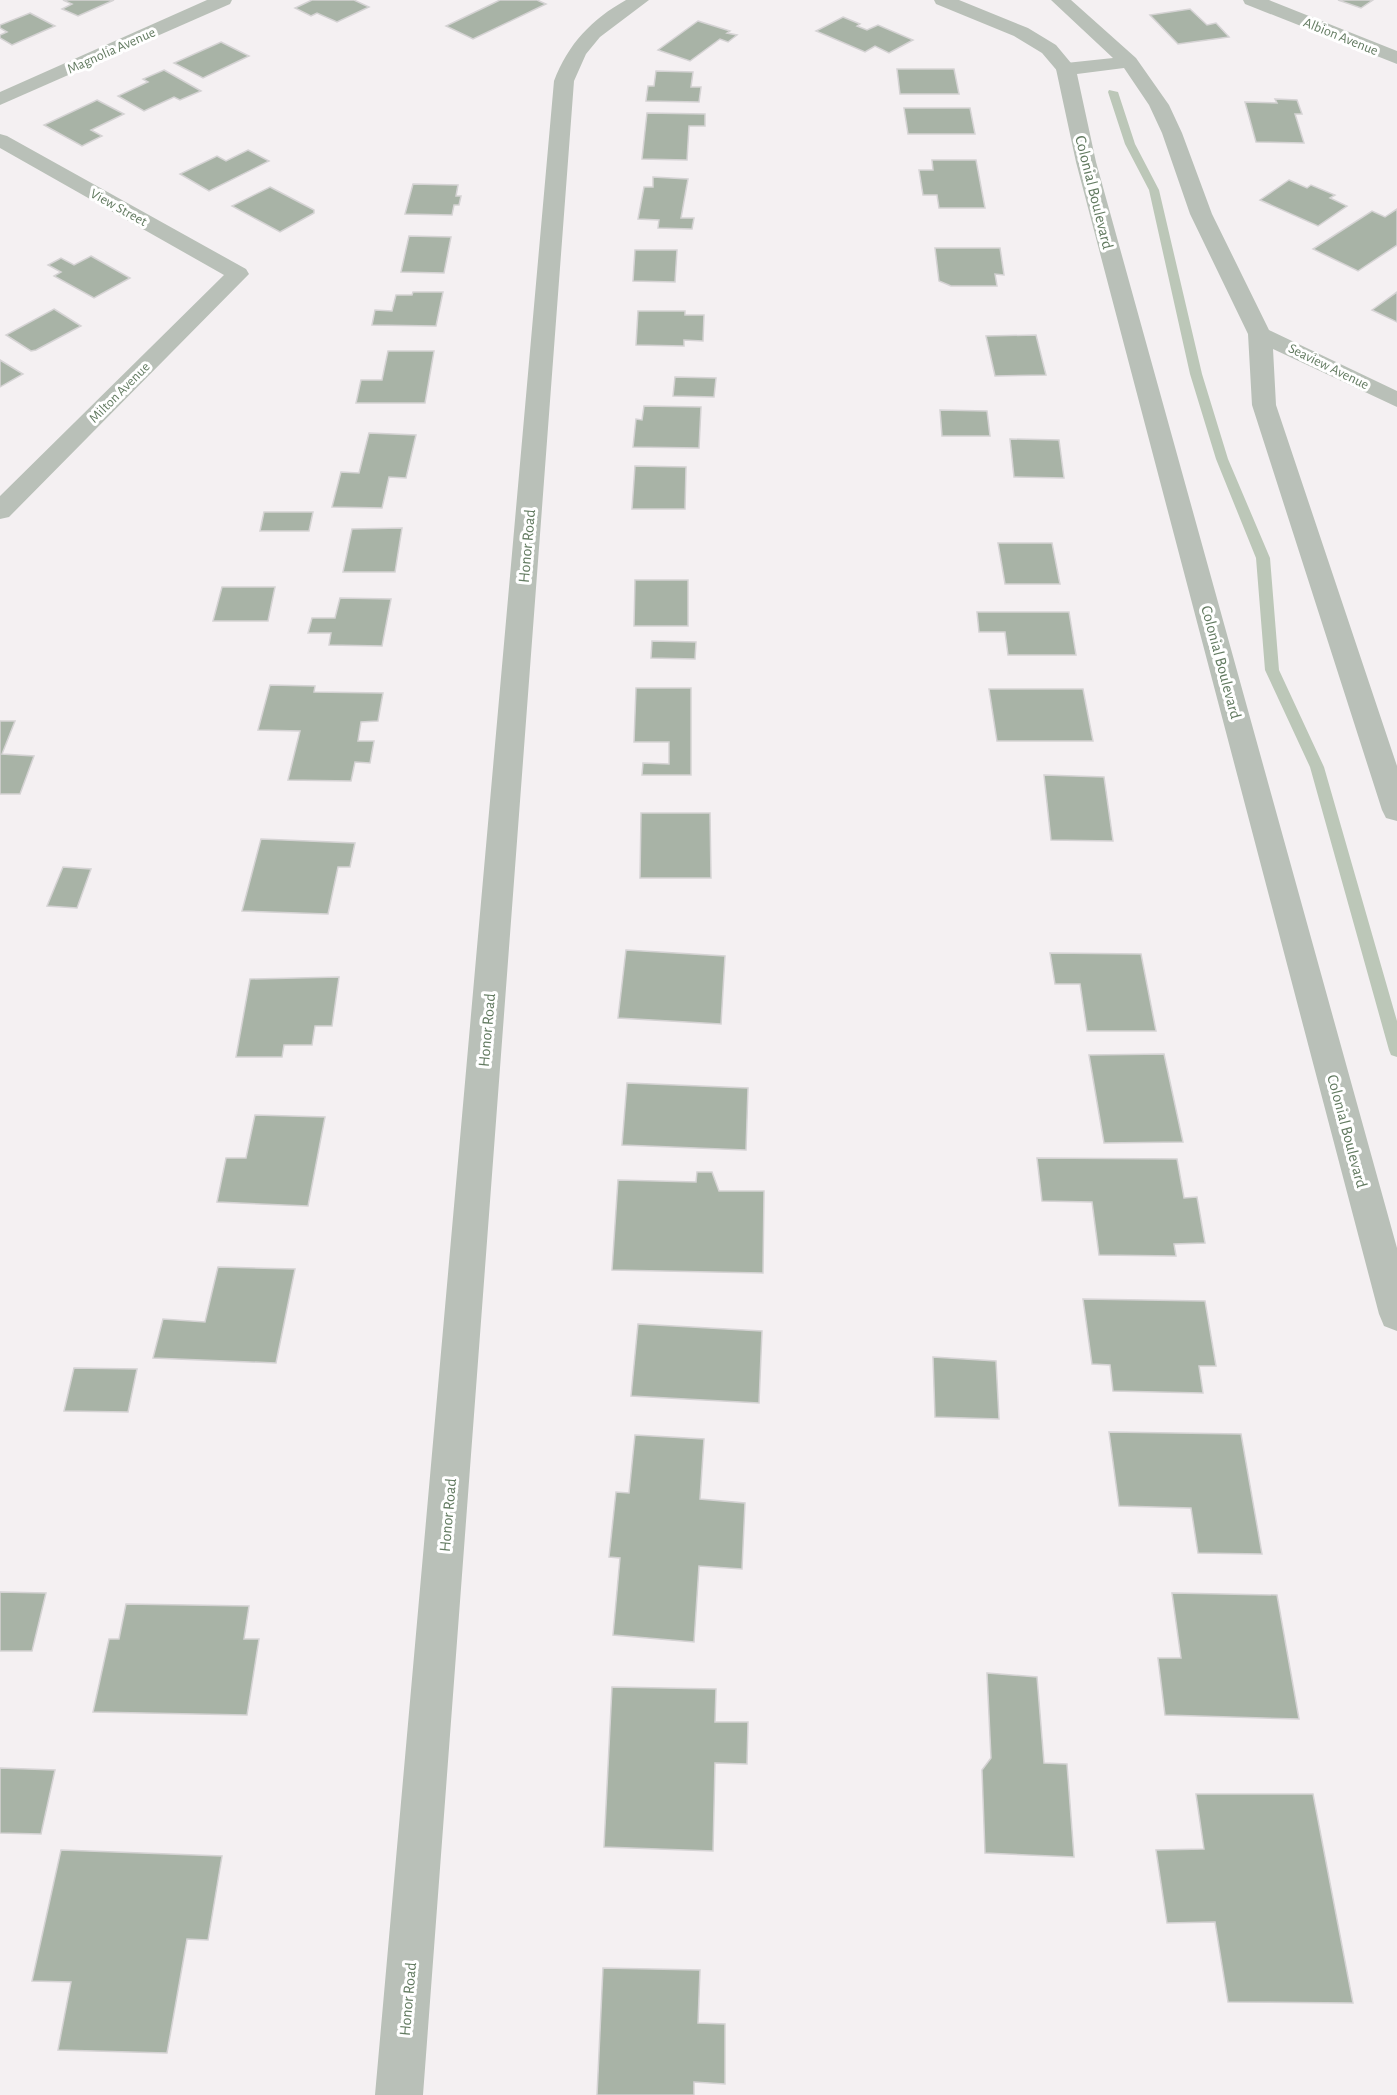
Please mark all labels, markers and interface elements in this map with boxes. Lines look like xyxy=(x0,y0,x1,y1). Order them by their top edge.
street label: Albion Avenue xyxy=(1301,16,1380,58)
street label: Magnolia Avenue xyxy=(65,25,158,77)
street label: Colonial Boulevard xyxy=(1072,134,1116,251)
street label: View Street xyxy=(88,187,150,229)
street label: Seaview Avenue xyxy=(1286,341,1371,392)
street label: Milton Avenue xyxy=(87,360,153,426)
street label: Honor Road xyxy=(516,509,538,584)
street label: Colonial Boulevard xyxy=(1198,604,1244,721)
street label: Honor Road xyxy=(476,993,498,1068)
street label: Colonial Boulevard xyxy=(1324,1073,1370,1190)
street label: Honor Road xyxy=(437,1478,459,1553)
street label: Honor Road xyxy=(397,1962,419,2037)

